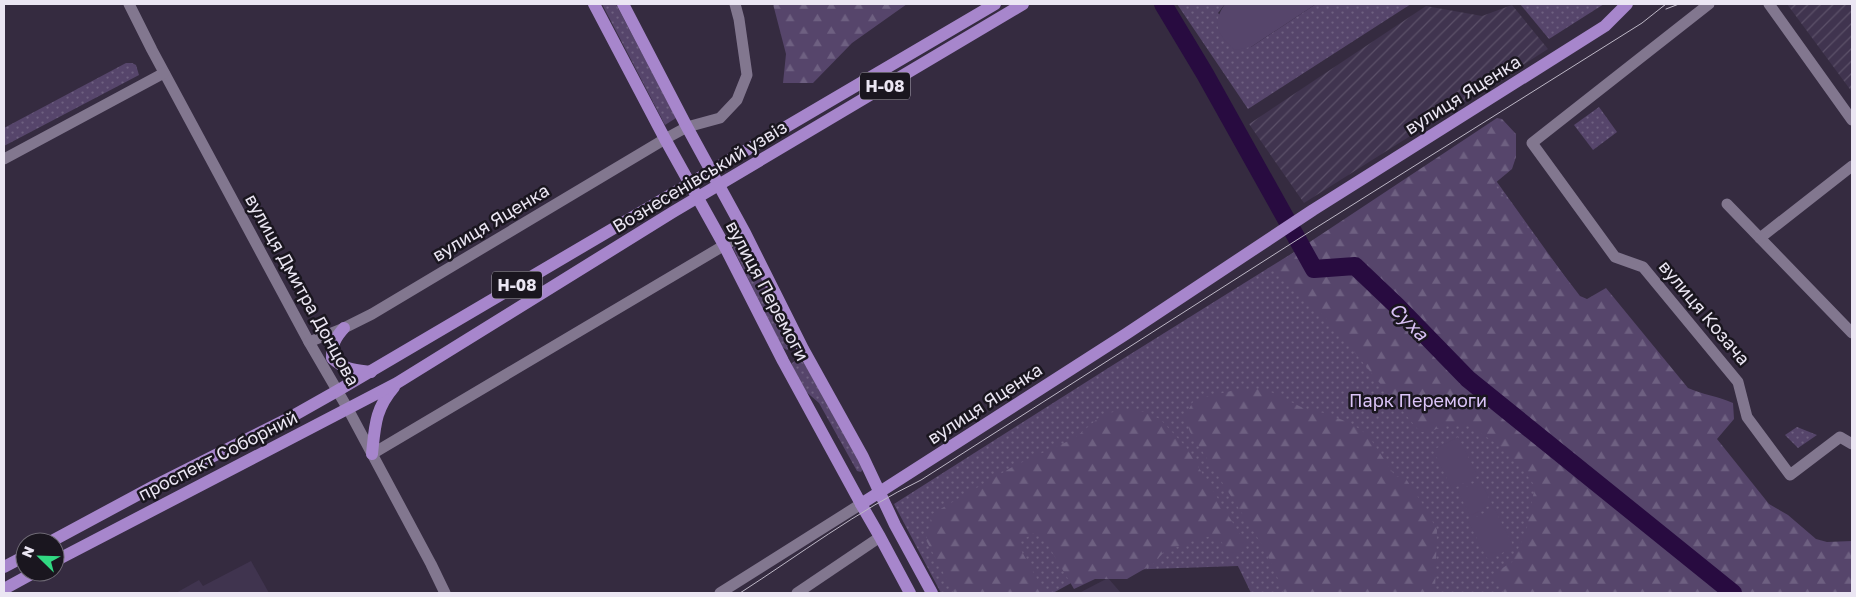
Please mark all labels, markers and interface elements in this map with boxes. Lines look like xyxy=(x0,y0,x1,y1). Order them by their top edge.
street label: вулиця Яценка xyxy=(1401,50,1524,139)
road number: Н-08 xyxy=(860,72,910,100)
street label: Вознесенівський узвіз xyxy=(608,115,791,237)
street label: вулиця Яценка xyxy=(428,179,553,266)
street label: вулиця Дмитра Донцова xyxy=(241,190,365,389)
street label: вулиця Перемоги xyxy=(722,217,814,364)
street label: вулиця Козача xyxy=(1655,256,1755,369)
road number: Н-08 xyxy=(492,272,542,298)
water label: Суха xyxy=(1385,297,1434,345)
street label: вулиця Яценка xyxy=(923,358,1046,448)
park label: Парк Перемоги xyxy=(1349,389,1487,411)
street label: проспект Соборний xyxy=(134,405,301,505)
north arrow xyxy=(15,532,65,582)
text: N xyxy=(18,544,37,560)

